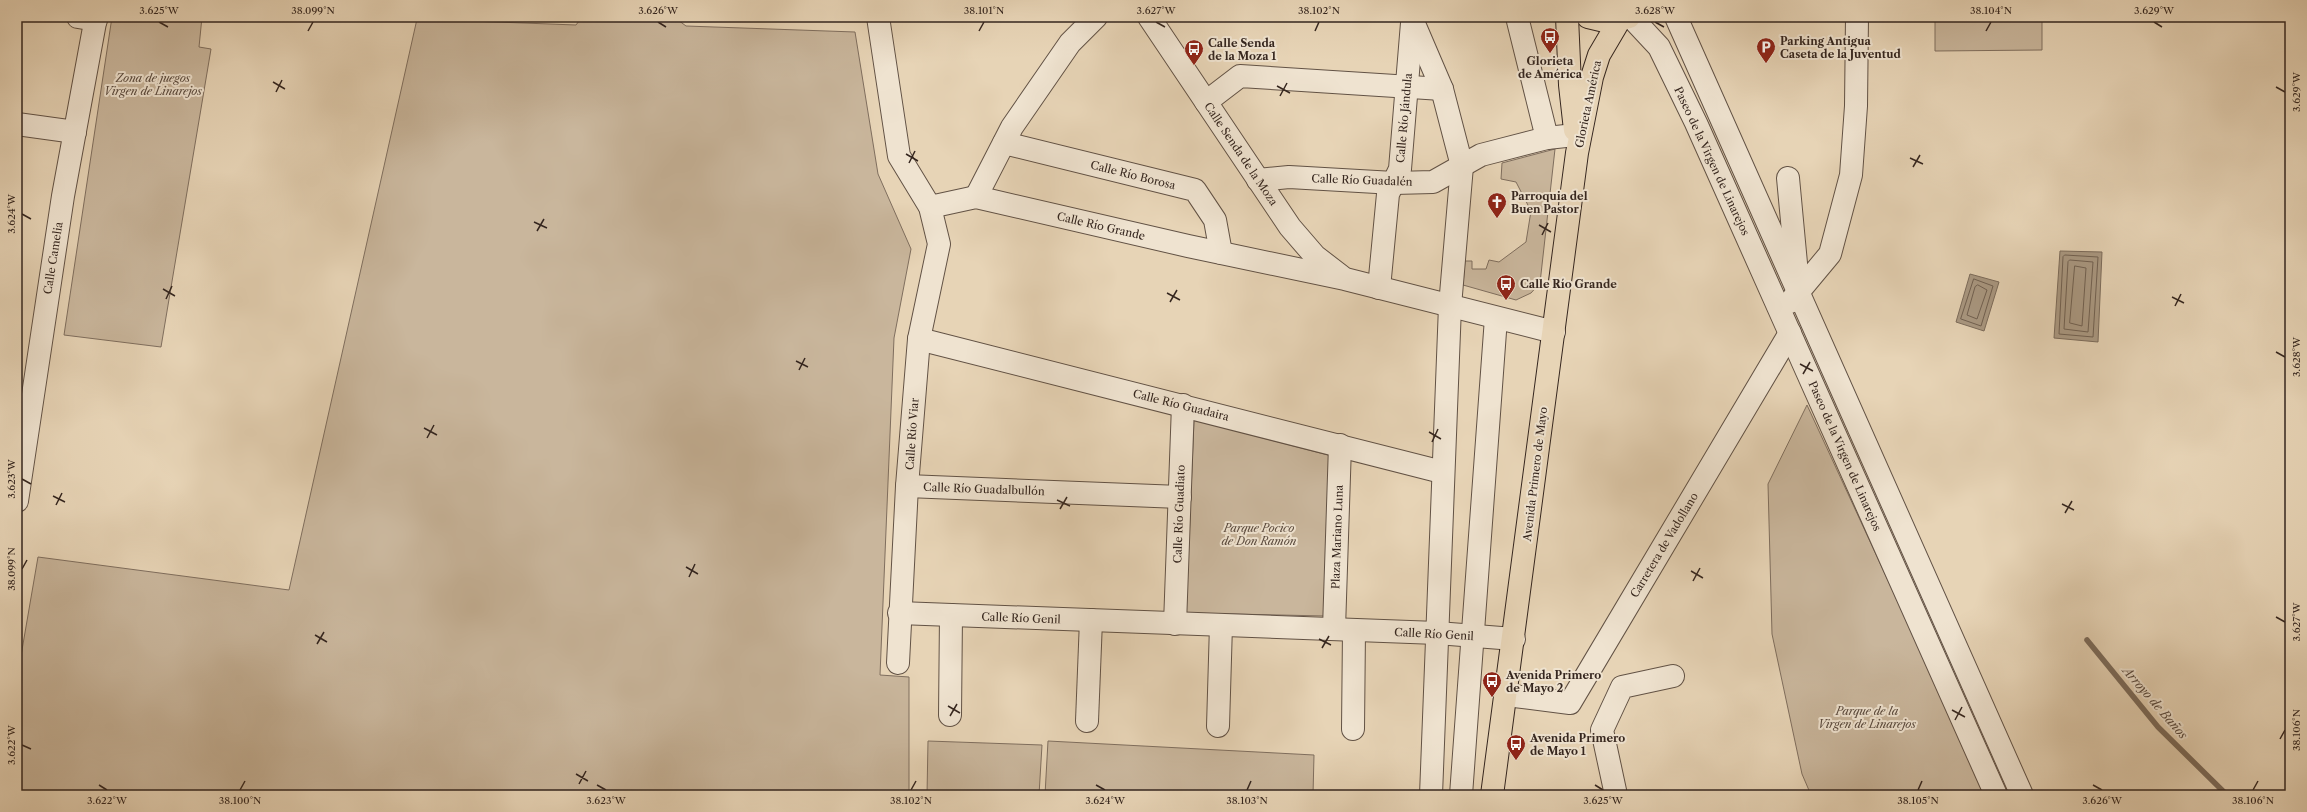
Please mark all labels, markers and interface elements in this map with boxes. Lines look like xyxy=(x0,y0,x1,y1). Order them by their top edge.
text: 3.625°W xyxy=(139,4,180,17)
text: 38.099°N xyxy=(291,4,335,17)
text: 3.626°W xyxy=(638,4,679,17)
text: 38.101°N xyxy=(964,4,1004,17)
text: 3.627°W xyxy=(1137,4,1177,17)
text: 38.102°N xyxy=(1298,4,1340,17)
text: 3.628°W xyxy=(1635,4,1676,17)
text: 38.104°N xyxy=(1970,4,2012,17)
text: 3.629°W xyxy=(2134,4,2175,17)
bus stop icon: Glorieta de América xyxy=(1539,26,1561,54)
place label: Parking Antigua Caseta de la Juventud xyxy=(1780,34,1902,61)
place label: Calle Senda de la Moza 1 xyxy=(1208,36,1276,63)
parking icon: Parking Antigua Caseta de la Juventud xyxy=(1755,36,1777,64)
bus stop icon: Calle Senda de la Moza 1 xyxy=(1183,38,1205,66)
place label: Glorieta de América xyxy=(1518,54,1583,81)
street label: Glorieta América xyxy=(1572,59,1604,149)
park label: Zona de juegos Virgen de Linarejos xyxy=(104,71,202,98)
text: 3.629°W xyxy=(2290,71,2303,112)
street label: Calle Río Jándula xyxy=(1393,72,1415,163)
street label: Paseo de la Virgen de Linarejos xyxy=(1671,84,1753,238)
street label: Calle Senda de la Moza xyxy=(1201,100,1281,208)
street label: Calle Río Borosa xyxy=(1089,158,1177,192)
street label: Calle Río Guadalén xyxy=(1311,171,1413,189)
place label: Parroquia del Buen Pastor xyxy=(1511,189,1588,216)
church icon: Parroquia del Buen Pastor xyxy=(1486,191,1508,219)
text: 3.624°W xyxy=(5,193,18,234)
street label: Calle Río Grande xyxy=(1056,209,1146,243)
street label: Calle Camelia xyxy=(40,221,66,295)
bus stop icon: Calle Río Grande xyxy=(1495,273,1517,301)
place label: Calle Río Grande xyxy=(1520,277,1617,291)
text: 3.628°W xyxy=(2290,336,2303,377)
street label: Paseo de la Virgen de Linarejos xyxy=(1806,379,1885,533)
street label: Calle Río Guadaira xyxy=(1131,386,1231,424)
street label: Calle Río Viar xyxy=(902,397,922,471)
street label: Avenida Primero de Mayo xyxy=(1520,406,1550,543)
text: 3.623°W xyxy=(5,458,18,499)
street label: Calle Río Guadiato xyxy=(1170,464,1188,564)
street label: Calle Río Guadalbullón xyxy=(923,480,1045,498)
street label: Plaza Mariano Luna xyxy=(1328,484,1346,589)
street label: Carretera de Vadollano xyxy=(1627,490,1701,600)
park label: Parque Pocico de Don Ramón xyxy=(1222,521,1297,548)
text: 38.099°N xyxy=(5,547,18,591)
text: 3.627°W xyxy=(2290,601,2303,641)
street label: Calle Río Genil xyxy=(981,610,1062,626)
street label: Calle Río Genil xyxy=(1394,625,1475,643)
water label: Arroyo de Baños xyxy=(2119,662,2191,743)
place label: Avenida Primero de Mayo 2 xyxy=(1505,668,1601,695)
bus stop icon: Avenida Primero de Mayo 2 xyxy=(1481,670,1503,698)
park label: Parque de la Virgen de Linarejos xyxy=(1818,704,1916,731)
text: 38.106°N xyxy=(2290,709,2303,751)
text: 3.622°W xyxy=(5,724,18,765)
place label: Avenida Primero de Mayo 1 xyxy=(1529,731,1625,758)
bus stop icon: Avenida Primero de Mayo 1 xyxy=(1505,733,1527,761)
text: 3.622°W xyxy=(87,794,128,807)
text: 38.100°N xyxy=(219,794,261,807)
text: 3.623°W xyxy=(586,794,627,807)
text: 38.102°N xyxy=(890,794,932,807)
text: 3.624°W xyxy=(1085,794,1126,807)
text: 38.103°N xyxy=(1226,794,1268,807)
text: 3.625°W xyxy=(1583,794,1624,807)
text: 38.105°N xyxy=(1897,794,1939,807)
text: 3.626°W xyxy=(2082,794,2123,807)
text: 38.106°N xyxy=(2232,794,2274,807)

